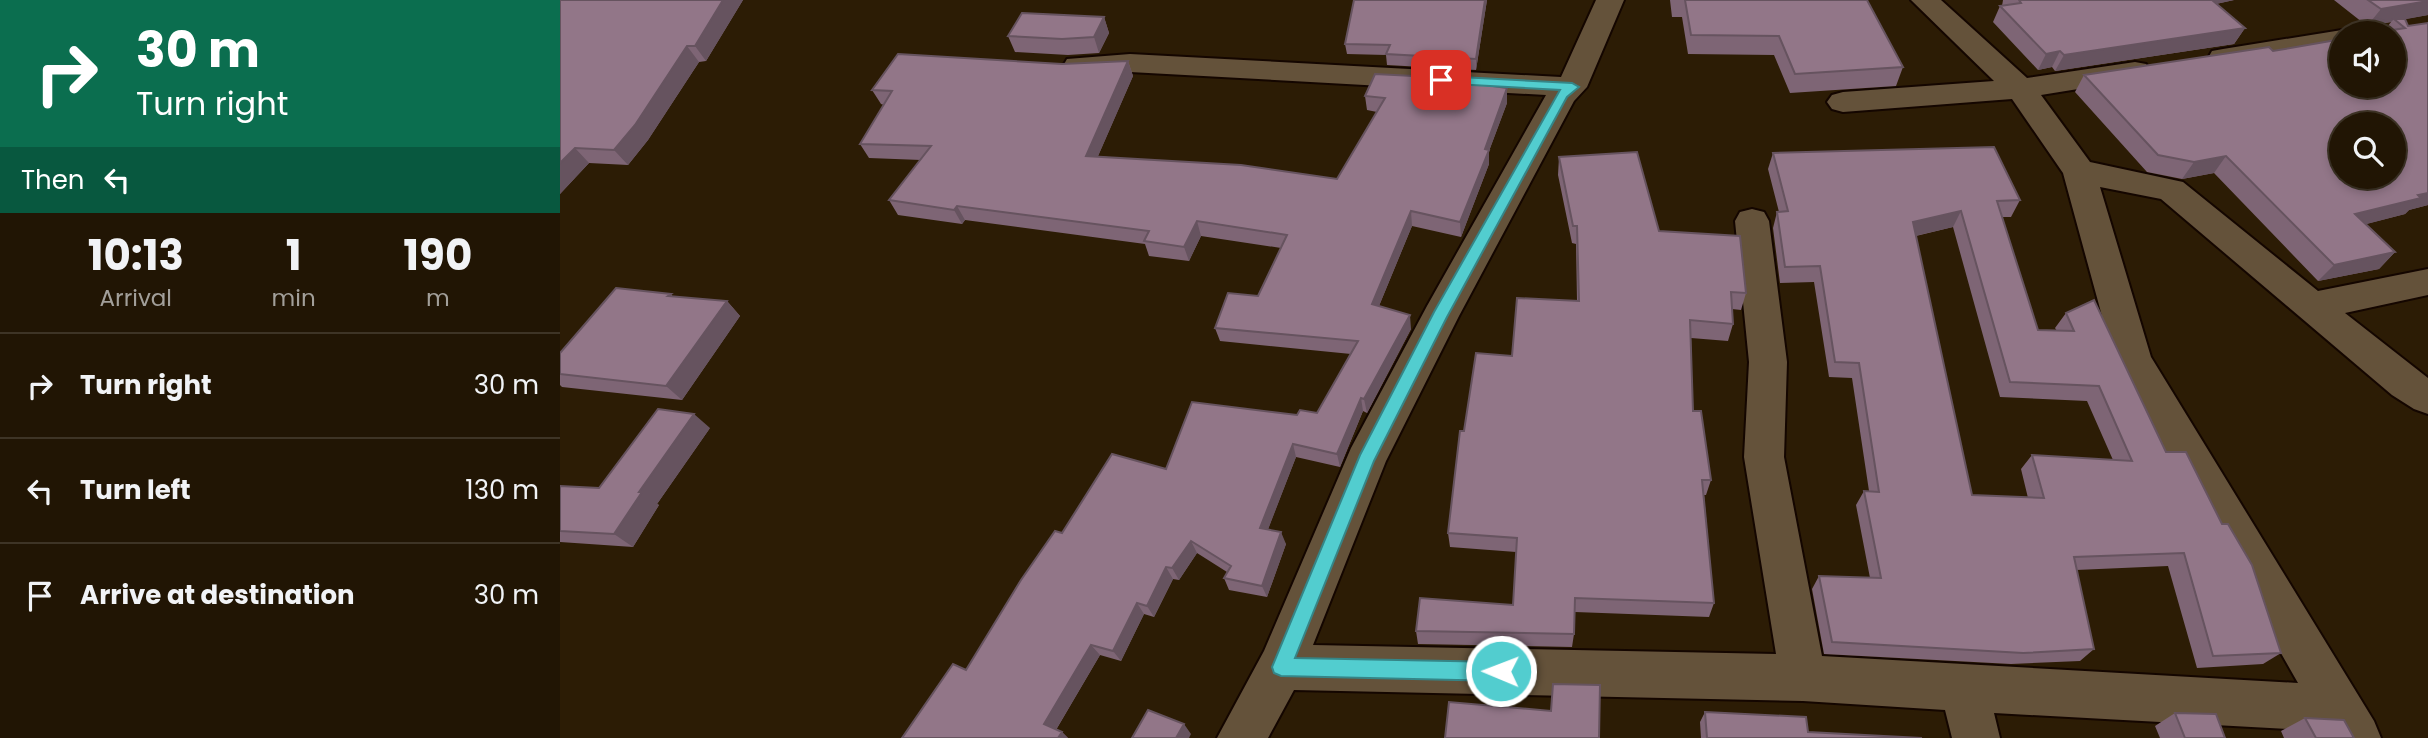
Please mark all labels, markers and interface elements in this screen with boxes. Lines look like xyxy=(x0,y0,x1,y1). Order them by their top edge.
text: 30 m xyxy=(136,16,260,84)
map controls xyxy=(2329,21,2406,189)
button: sound xyxy=(2329,21,2406,98)
icon: right xyxy=(21,28,112,119)
pin xyxy=(1411,50,1471,110)
icon: arrive xyxy=(1422,61,1460,99)
text: Turn right xyxy=(136,81,288,126)
button: search xyxy=(2329,112,2406,189)
icon: left xyxy=(98,161,136,199)
text: Then xyxy=(21,162,84,198)
text: 10:13 xyxy=(88,226,184,285)
text: 1 xyxy=(286,226,302,285)
text: 190 xyxy=(403,226,472,285)
text: Arrival xyxy=(100,282,172,314)
text: min xyxy=(272,282,316,314)
text: m xyxy=(426,282,450,314)
icon: right xyxy=(21,367,59,405)
text: Turn right xyxy=(80,367,212,403)
text: 30 m xyxy=(474,367,539,403)
icon: left xyxy=(21,472,59,510)
text: Turn left xyxy=(80,472,191,508)
text: 130 m xyxy=(465,472,539,508)
icon: arrive xyxy=(21,577,59,615)
text: Arrive at destination xyxy=(80,577,355,613)
text: 30 m xyxy=(474,577,539,613)
position arrow xyxy=(1464,634,1538,708)

